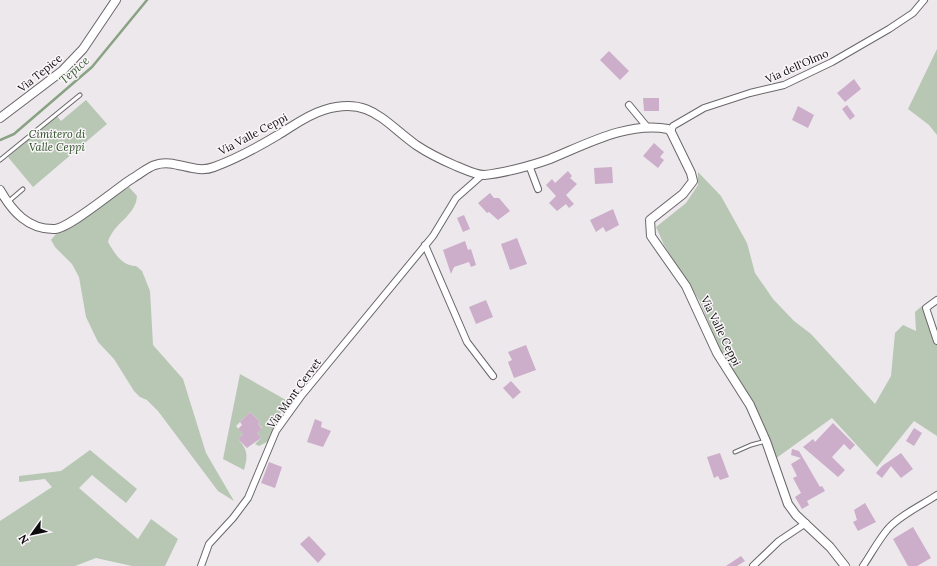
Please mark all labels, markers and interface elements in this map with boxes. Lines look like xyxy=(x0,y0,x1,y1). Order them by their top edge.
street label: Via dell'Olmo xyxy=(762,46,831,87)
street label: Via Tepice xyxy=(14,51,65,96)
water label: Tepice xyxy=(56,53,92,87)
street label: Via Valle Ceppi xyxy=(215,110,290,158)
park label: Cimitero di Valle Ceppi xyxy=(29,127,86,154)
street label: Via Valle Ceppi xyxy=(698,293,744,368)
street label: Via Mont Cervet xyxy=(263,355,324,431)
north arrow xyxy=(12,514,52,554)
text: N xyxy=(15,532,32,547)

